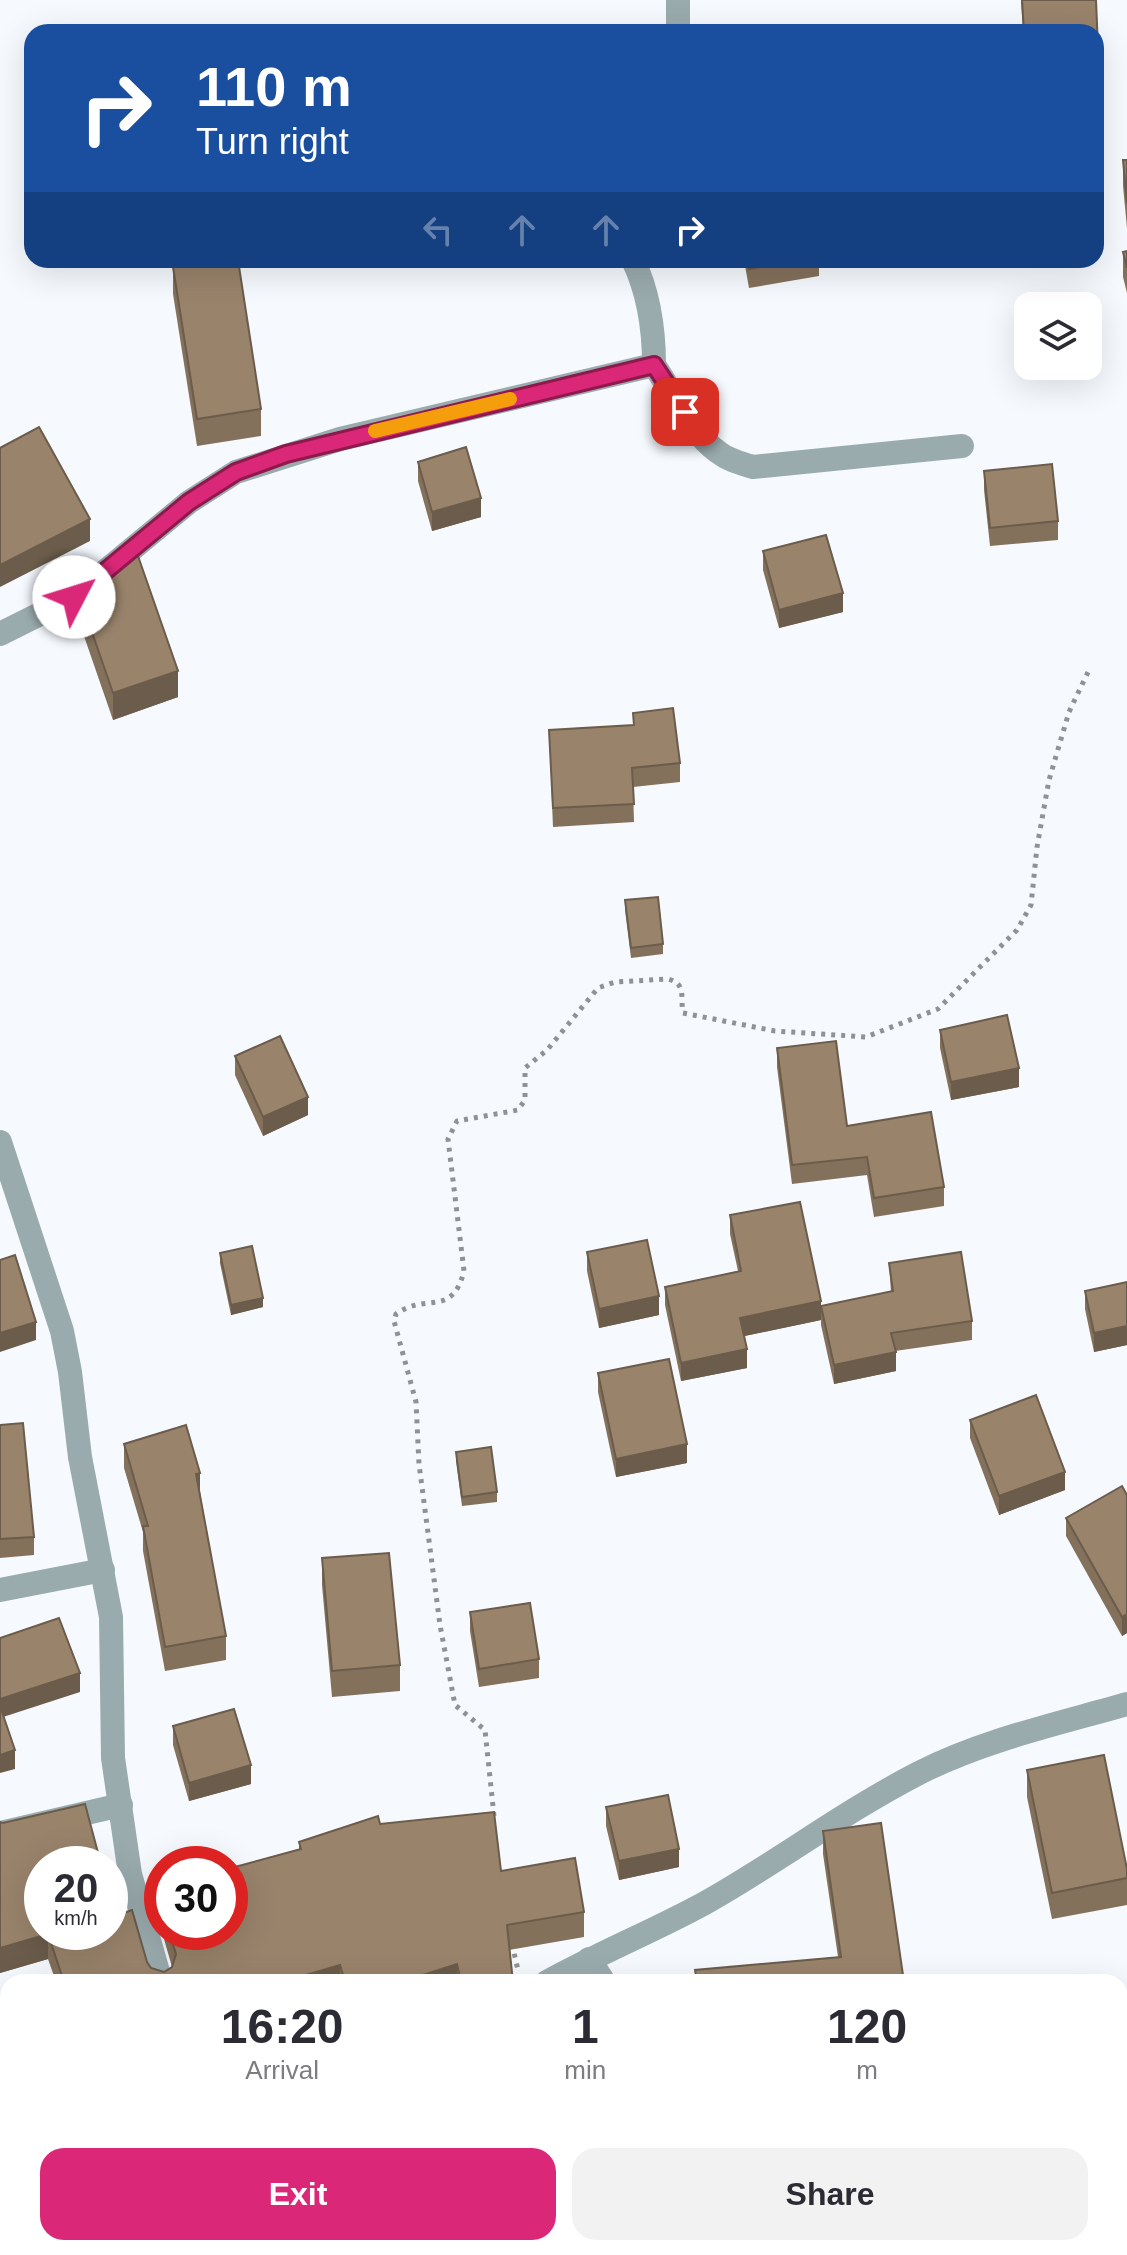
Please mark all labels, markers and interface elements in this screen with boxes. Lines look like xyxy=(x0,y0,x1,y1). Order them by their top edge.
text: 110 m xyxy=(196,55,352,118)
icon: right xyxy=(64,56,168,160)
text: Turn right xyxy=(196,121,349,162)
icon: left xyxy=(416,208,460,252)
icon: ahead xyxy=(500,208,544,252)
icon: ahead xyxy=(584,208,628,252)
icon: right xyxy=(668,208,712,252)
map controls xyxy=(1014,292,1102,380)
button: layers xyxy=(1014,292,1102,380)
pin xyxy=(651,378,719,446)
icon: arrive xyxy=(663,390,707,434)
position arrow xyxy=(32,555,116,639)
speed limit sign: 30 xyxy=(144,1846,248,1950)
text: 20 xyxy=(54,1866,98,1910)
text: km/h xyxy=(54,1907,98,1929)
text: 16:20 xyxy=(221,2000,344,2053)
text: 1 xyxy=(572,2000,599,2053)
text: 120 xyxy=(827,2000,907,2053)
text: Arrival xyxy=(245,2055,319,2085)
text: min xyxy=(564,2055,606,2085)
text: m xyxy=(856,2055,878,2085)
button: Exit xyxy=(40,2148,556,2240)
button: Share xyxy=(572,2148,1088,2240)

